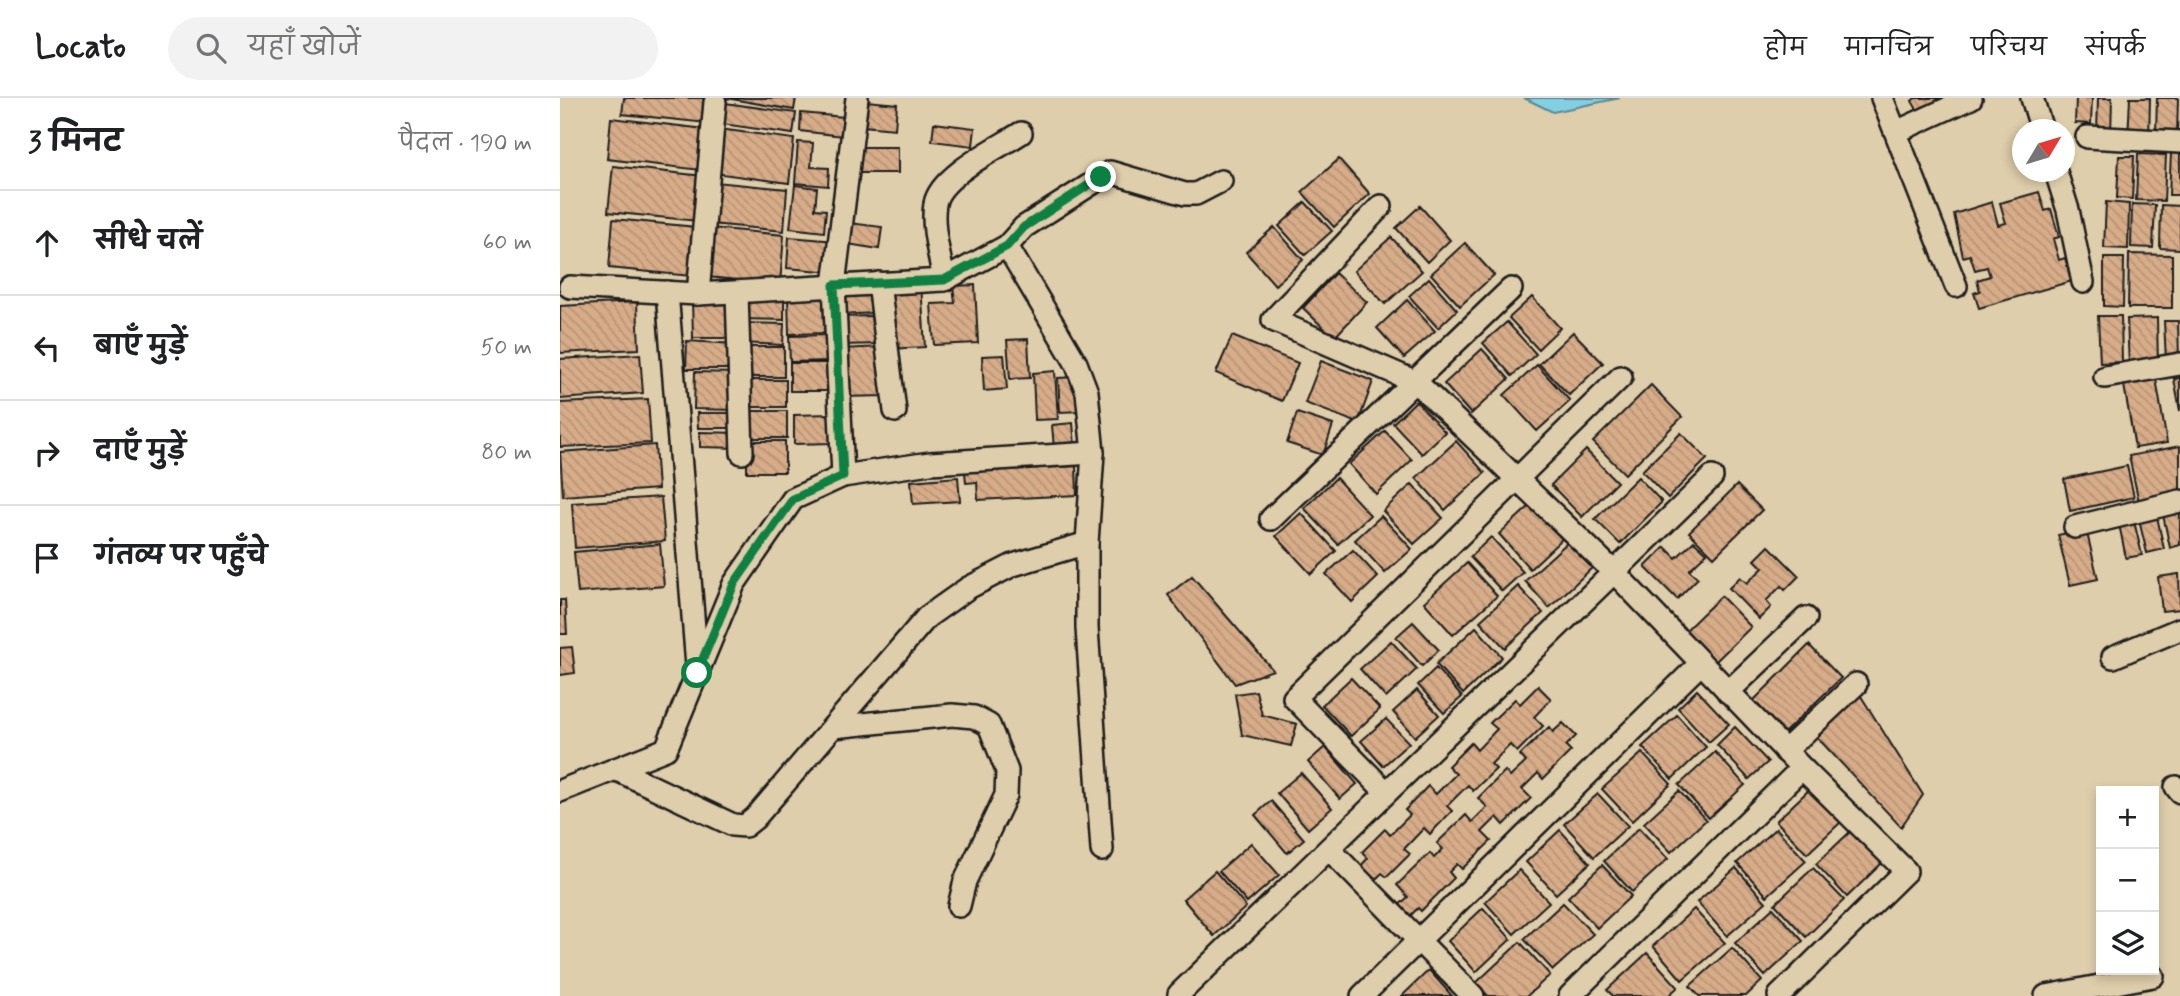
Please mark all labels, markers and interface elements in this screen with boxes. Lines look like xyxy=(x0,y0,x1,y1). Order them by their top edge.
search box xyxy=(168,17,658,80)
text: Locato xyxy=(35,26,126,70)
icon: search xyxy=(192,29,230,67)
text: यहाँ खोजें xyxy=(248,31,360,65)
text: होम xyxy=(1764,33,1807,64)
text: मानचित्र xyxy=(1845,33,1933,64)
text: परिचय xyxy=(1971,33,2047,64)
text: संपर्क xyxy=(2085,33,2145,64)
north arrow xyxy=(2012,119,2075,182)
text: 3 मिनट xyxy=(28,123,122,162)
text: पैदल · 190 m xyxy=(399,129,532,159)
route end xyxy=(1085,161,1116,192)
icon: ahead xyxy=(28,224,66,262)
text: सीधे चलें xyxy=(95,225,202,259)
text: 60 m xyxy=(483,228,532,258)
icon: left xyxy=(28,329,66,367)
text: बाएँ मुड़ें xyxy=(95,330,187,364)
text: 50 m xyxy=(481,333,532,363)
icon: right xyxy=(28,434,66,472)
text: दाएँ मुड़ें xyxy=(95,435,186,469)
text: 80 m xyxy=(481,438,532,468)
icon: arrive xyxy=(28,539,66,577)
text: गंतव्य पर पहुँचे xyxy=(95,540,267,574)
route start xyxy=(681,657,712,688)
map controls xyxy=(2096,786,2159,975)
button: + xyxy=(2096,786,2159,849)
button: − xyxy=(2096,849,2159,912)
button: layers xyxy=(2096,912,2159,975)

